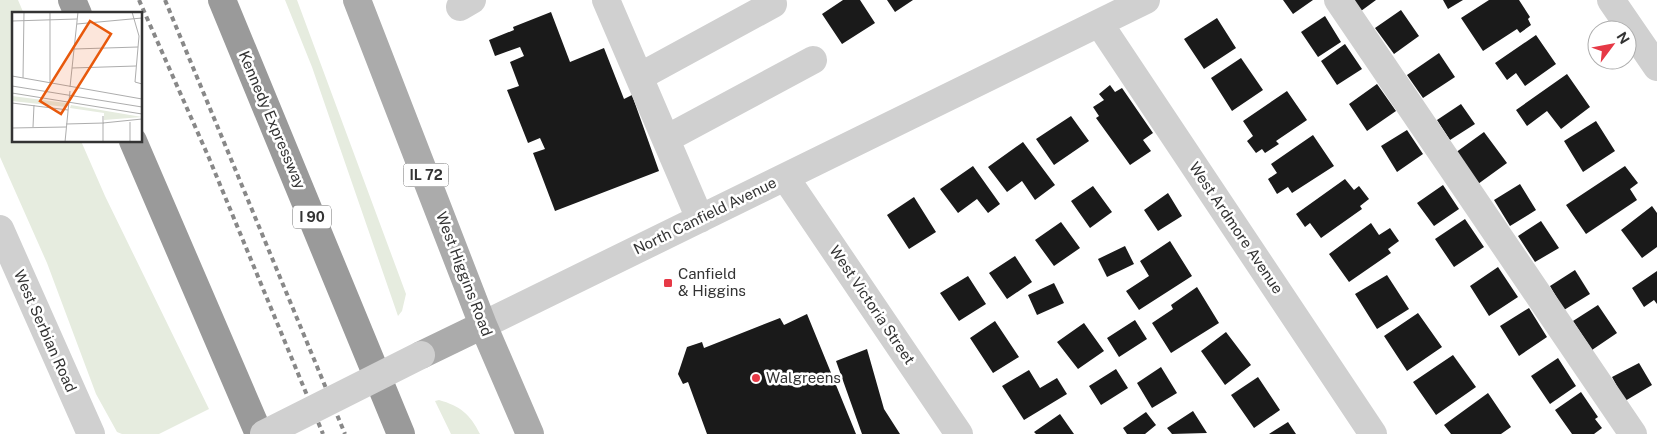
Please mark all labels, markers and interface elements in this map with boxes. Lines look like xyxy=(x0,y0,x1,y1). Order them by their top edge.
inset map xyxy=(12,12,142,142)
north arrow xyxy=(1587,20,1637,70)
text: N xyxy=(1613,29,1633,47)
street label: Kennedy Expressway xyxy=(236,48,309,191)
street label: West Ardmore Avenue xyxy=(1186,159,1287,297)
road number: IL 72 xyxy=(404,164,448,186)
street label: North Canfield Avenue xyxy=(631,174,779,258)
road number: I 90 xyxy=(293,206,331,228)
street label: West Higgins Road xyxy=(433,209,496,338)
street label: West Victoria Street xyxy=(826,242,919,368)
place label: Canfield & Higgins xyxy=(678,265,746,299)
street label: West Serbian Road xyxy=(11,267,80,395)
marker: Canfield & Higgins xyxy=(662,277,674,289)
place label: Walgreens xyxy=(766,369,841,386)
marker: Walgreens xyxy=(750,372,762,384)

